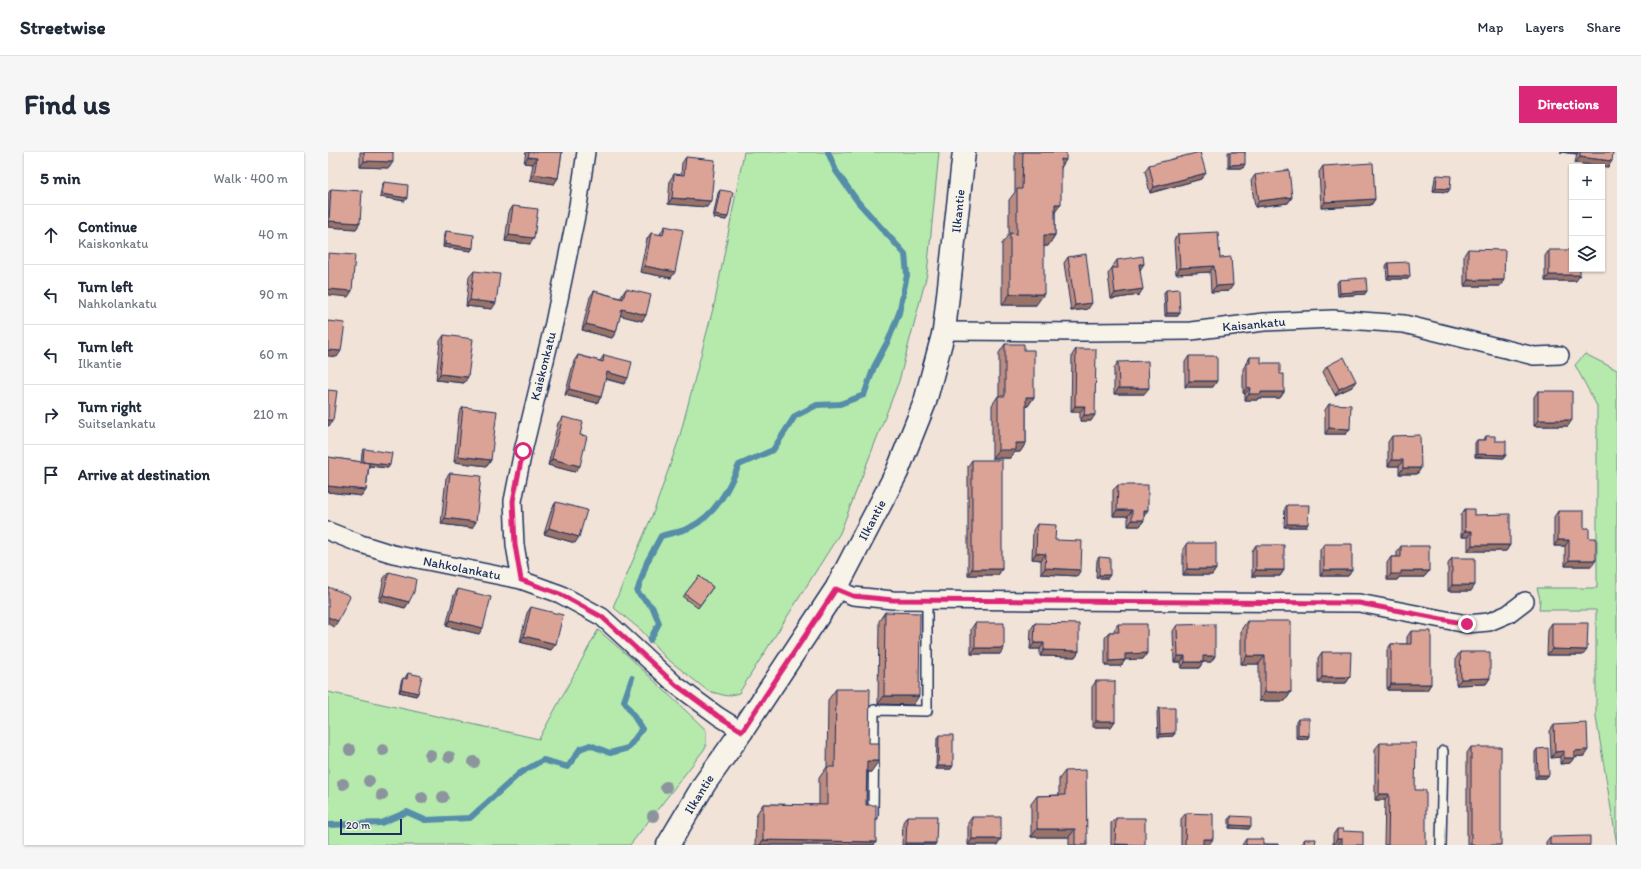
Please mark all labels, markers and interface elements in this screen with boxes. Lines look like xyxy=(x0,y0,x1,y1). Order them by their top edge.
text: Streetwise xyxy=(20,16,106,39)
text: Map xyxy=(1478,19,1503,36)
text: Layers xyxy=(1525,19,1564,36)
text: Share xyxy=(1586,19,1621,36)
button: Directions xyxy=(1519,86,1617,123)
text: Find us xyxy=(24,87,111,121)
map controls xyxy=(1569,164,1605,272)
button: + xyxy=(1569,164,1605,200)
text: 5 min xyxy=(40,168,80,188)
text: Walk · 400 m xyxy=(214,171,288,186)
street label: Ilkantie xyxy=(948,188,968,234)
button: − xyxy=(1569,200,1605,236)
text: Continue xyxy=(78,218,137,236)
icon: ahead xyxy=(40,224,62,246)
text: 40 m xyxy=(258,227,288,242)
text: Kaiskonkatu xyxy=(78,236,148,251)
button: layers xyxy=(1569,236,1605,272)
text: Turn left xyxy=(78,278,133,296)
icon: left xyxy=(40,284,62,306)
text: 90 m xyxy=(259,287,288,302)
text: Nahkolankatu xyxy=(78,296,157,311)
street label: Kaisankatu xyxy=(1222,314,1286,334)
street label: Kaiskonkatu xyxy=(527,330,559,402)
text: Turn left xyxy=(78,338,133,356)
icon: left xyxy=(40,344,62,366)
text: 60 m xyxy=(259,347,288,362)
text: Ilkantie xyxy=(78,356,122,371)
text: Turn right xyxy=(78,398,142,416)
icon: right xyxy=(40,404,62,426)
text: 210 m xyxy=(253,407,288,422)
text: Suitselankatu xyxy=(78,416,156,431)
route start xyxy=(514,442,532,460)
icon: arrive xyxy=(40,464,62,486)
text: Arrive at destination xyxy=(78,466,210,484)
street label: Ilkantie xyxy=(855,497,889,543)
street label: Nahkolankatu xyxy=(422,553,502,583)
route end xyxy=(1458,615,1476,633)
street label: Ilkantie xyxy=(681,771,717,817)
scale bar xyxy=(340,817,402,836)
text: 20 m xyxy=(346,819,370,832)

